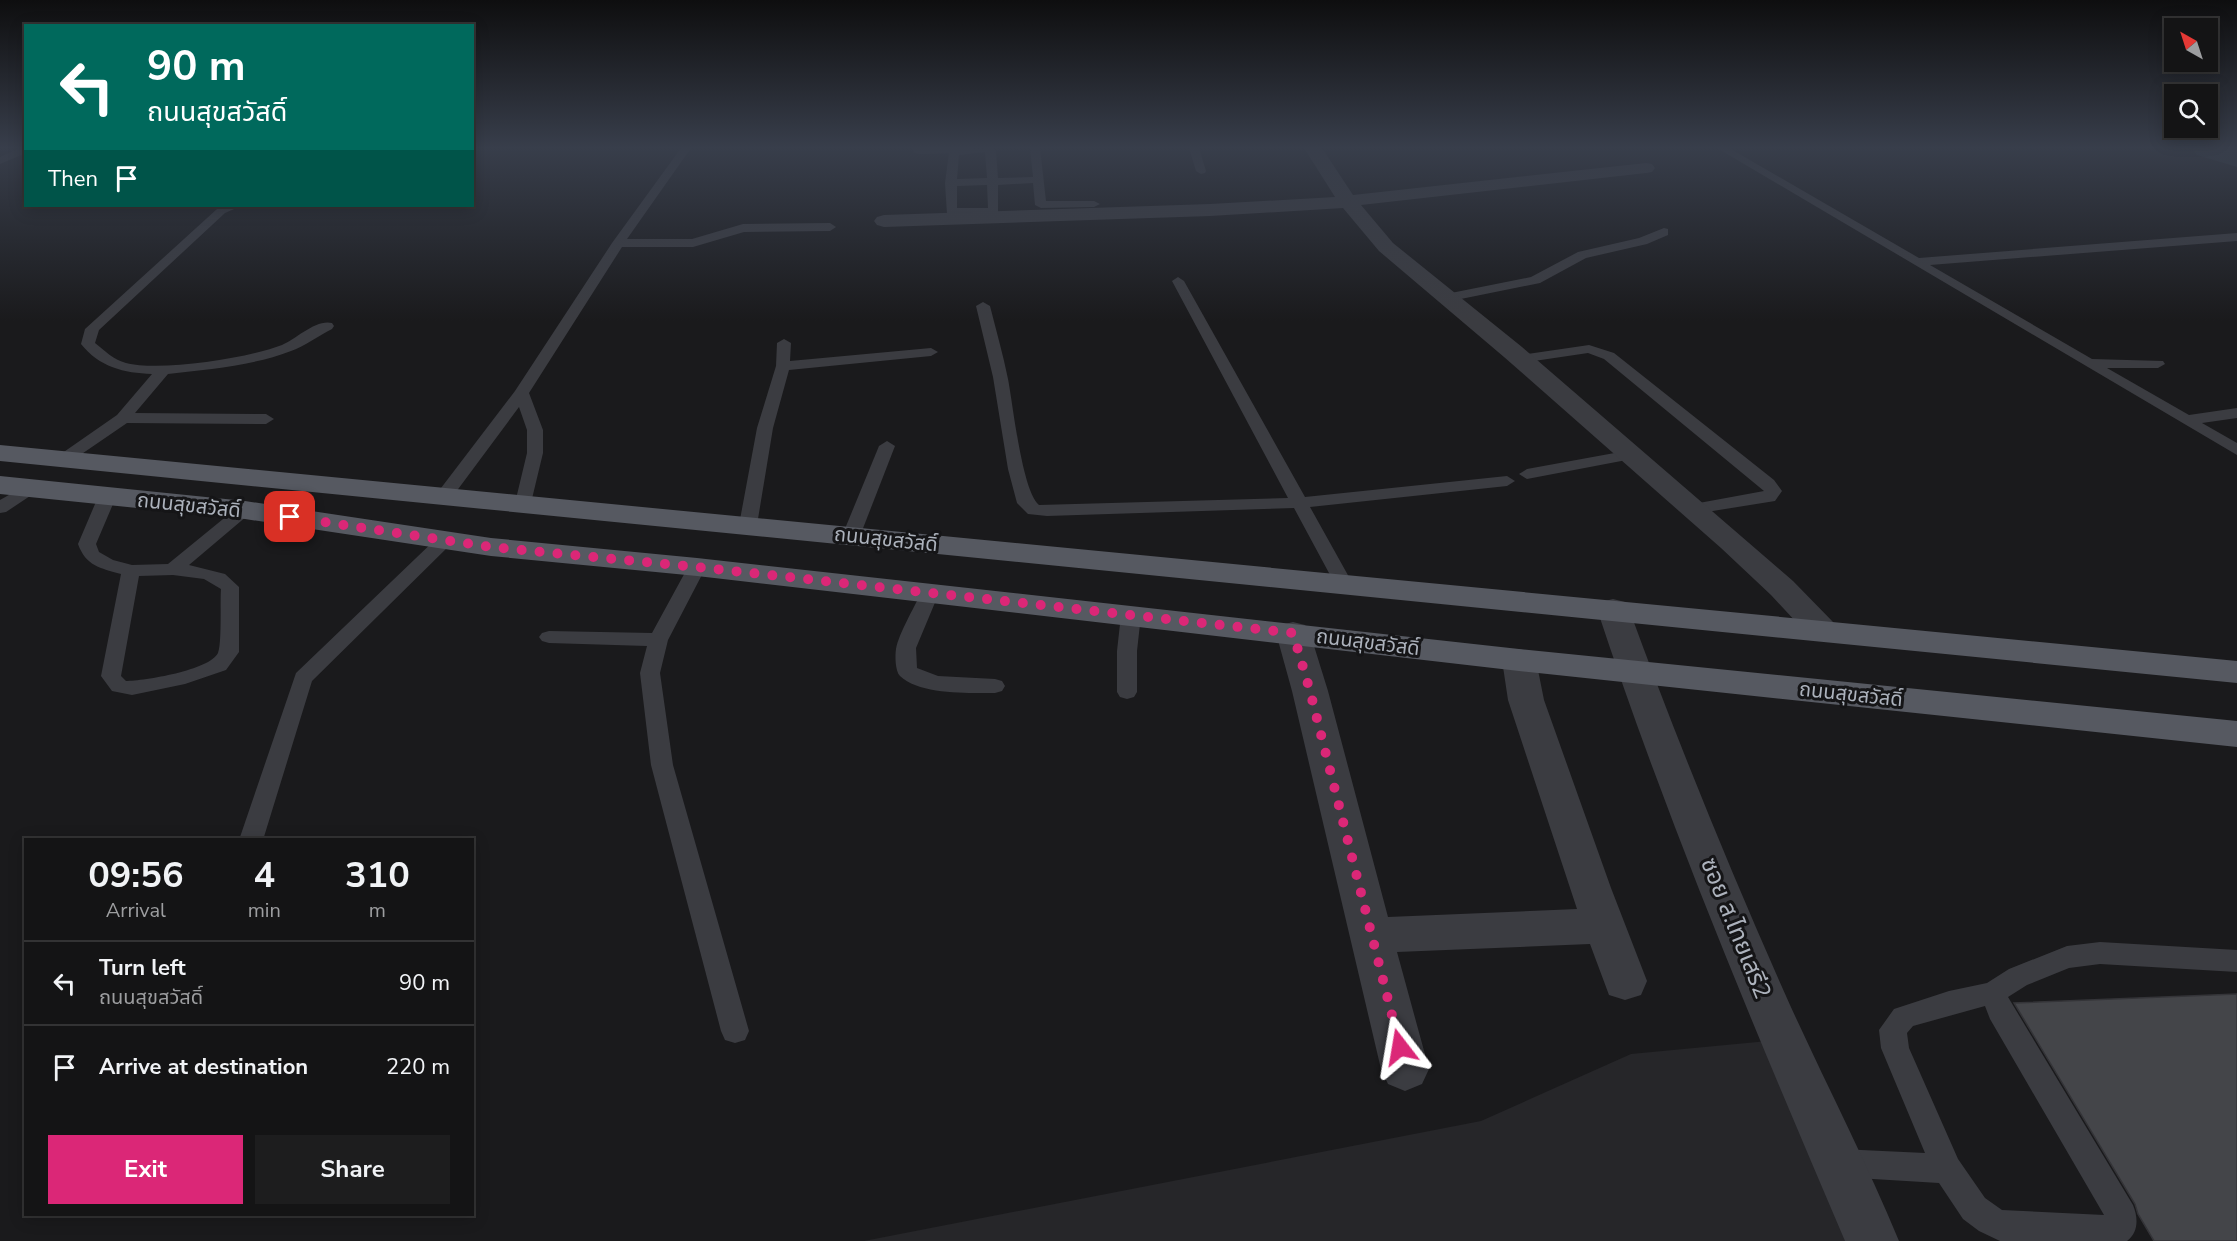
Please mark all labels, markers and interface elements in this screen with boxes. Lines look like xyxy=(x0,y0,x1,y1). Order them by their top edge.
north arrow xyxy=(2164,18,2218,72)
map controls xyxy=(2164,18,2218,138)
text: 90 m xyxy=(147,38,246,95)
icon: left xyxy=(48,48,126,126)
button: search xyxy=(2164,84,2218,138)
text: ถนนสุขสวัสดิ์ xyxy=(147,94,287,131)
icon: arrive xyxy=(110,162,143,195)
text: Then xyxy=(48,164,98,194)
street label: ถนนสุขสวัสดิ์ xyxy=(136,487,242,524)
pin xyxy=(264,491,315,542)
icon: arrive xyxy=(273,500,306,533)
street label: ถนนสุขสวัสดิ์ xyxy=(833,521,939,558)
street label: ถนนสุขสวัสดิ์ xyxy=(1315,623,1421,662)
street label: ถนนสุขสวัสดิ์ xyxy=(1798,676,1904,713)
text: 09:56 xyxy=(88,851,184,900)
text: 4 xyxy=(253,851,275,900)
text: 310 xyxy=(345,851,410,900)
street label: ซอย ส.ไทยเสรี2 xyxy=(1693,853,1779,1003)
text: Arrival xyxy=(106,897,166,924)
text: min xyxy=(248,897,281,924)
text: m xyxy=(369,897,386,924)
text: Turn left xyxy=(99,953,186,983)
icon: left xyxy=(48,967,81,1000)
text: 90 m xyxy=(399,968,450,998)
text: ถนนสุขสวัสดิ์ xyxy=(99,984,203,1011)
position arrow xyxy=(1368,1015,1432,1079)
icon: arrive xyxy=(48,1051,81,1084)
text: Arrive at destination xyxy=(99,1052,308,1082)
text: 220 m xyxy=(386,1052,450,1082)
button: Exit xyxy=(48,1135,243,1204)
button: Share xyxy=(255,1135,450,1204)

